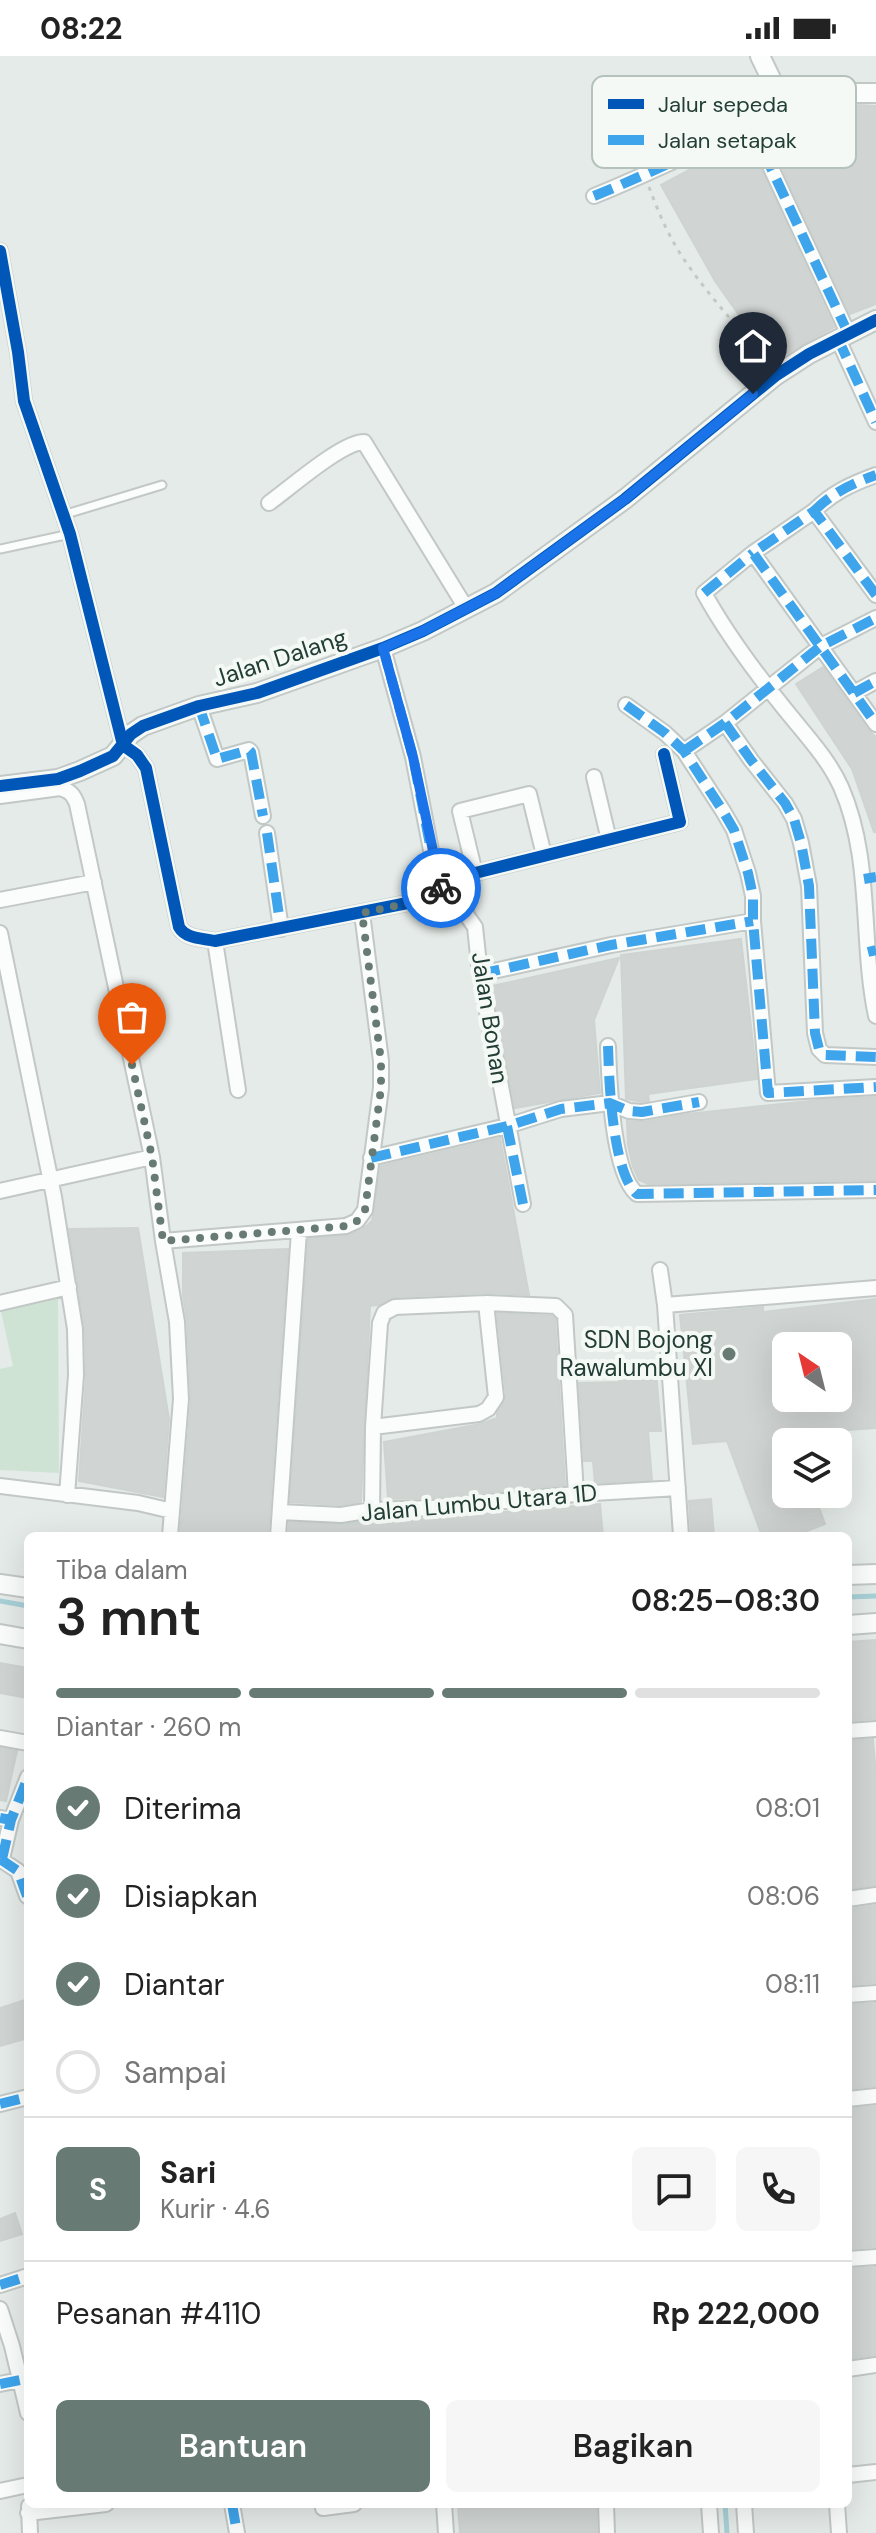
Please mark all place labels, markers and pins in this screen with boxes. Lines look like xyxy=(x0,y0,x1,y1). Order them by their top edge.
pin xyxy=(719,312,787,394)
pin xyxy=(98,983,166,1065)
place label: SDN Bojong Rawalumbu XI xyxy=(560,1324,713,1383)
marker: SDN Bojong Rawalumbu XI xyxy=(720,1345,738,1363)

